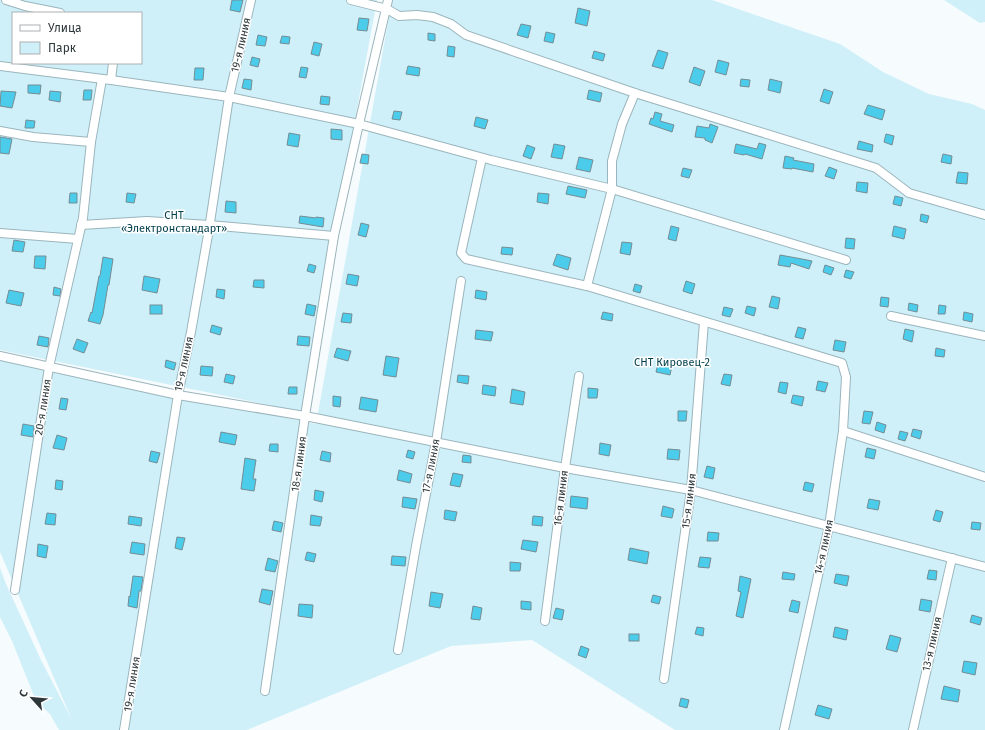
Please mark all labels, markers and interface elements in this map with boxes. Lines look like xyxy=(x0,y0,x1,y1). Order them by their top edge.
legend xyxy=(12,12,142,64)
street label: 19-я линия xyxy=(228,16,254,74)
text: Улица xyxy=(48,21,82,35)
text: Парк xyxy=(48,41,77,55)
park label: СНТ «Электронстандарт» xyxy=(121,209,227,235)
street label: 19-я линия xyxy=(172,335,196,393)
park label: СНТ Кировец-2 xyxy=(634,356,710,369)
street label: 20-я линия xyxy=(32,378,54,436)
street label: 18-я линия xyxy=(289,435,309,493)
street label: 17-я линия xyxy=(419,438,443,494)
street label: 16-я линия xyxy=(551,469,571,527)
street label: 15-я линия xyxy=(679,473,699,529)
street label: 14-я линия xyxy=(812,518,836,576)
street label: 13-я линия xyxy=(919,615,945,673)
street label: 19-я линия xyxy=(121,655,143,713)
north arrow xyxy=(12,678,52,718)
text: С xyxy=(16,687,31,699)

